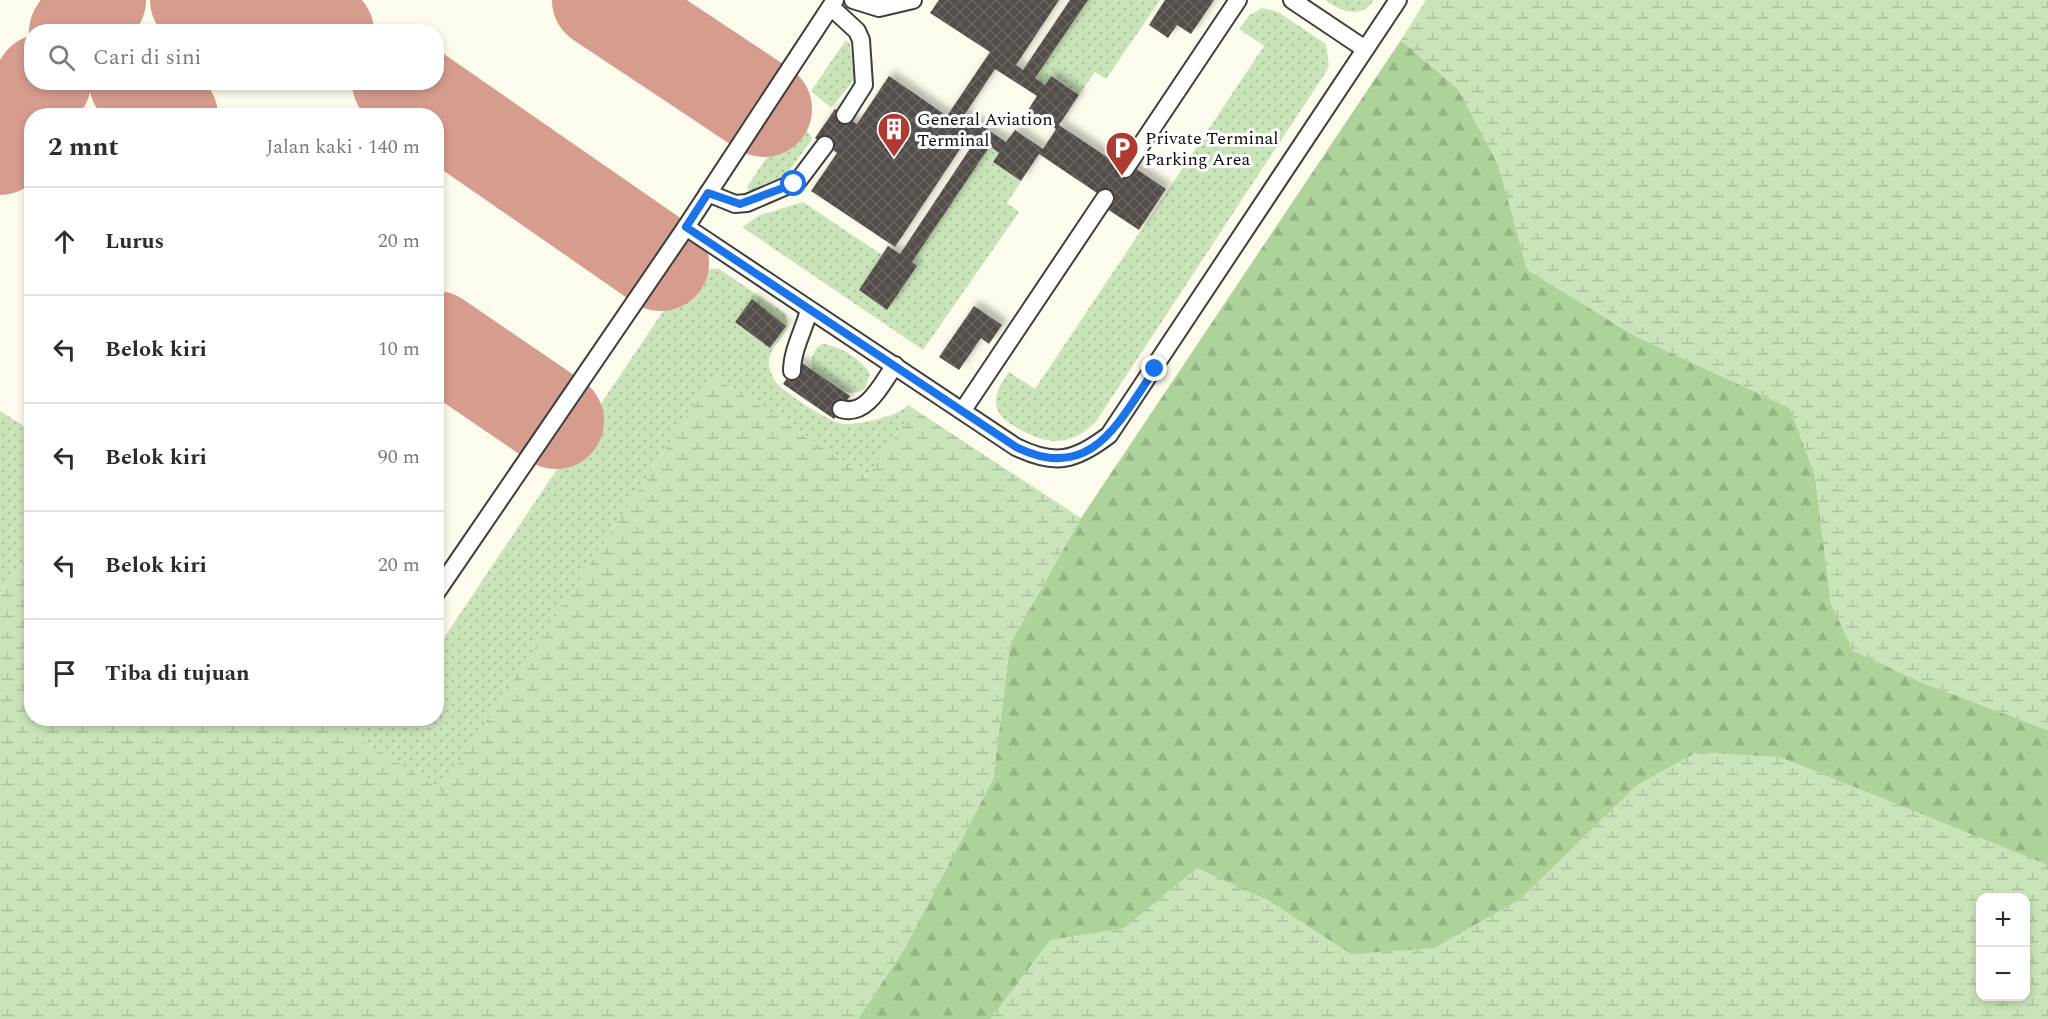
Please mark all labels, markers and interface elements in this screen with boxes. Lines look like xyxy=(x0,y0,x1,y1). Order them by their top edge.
search box xyxy=(24,24,444,90)
icon: search xyxy=(45,41,78,74)
text: Cari di sini xyxy=(93,41,202,74)
place label: General Aviation Terminal xyxy=(917,106,1053,154)
building icon: General Aviation Terminal xyxy=(876,111,912,158)
place label: Private Terminal Parking Area xyxy=(1145,125,1279,173)
text: 2 mnt xyxy=(48,127,119,167)
parking icon: Private Terminal Parking Area xyxy=(1104,130,1140,177)
text: Jalan kaki · 140 m xyxy=(266,132,420,162)
route start xyxy=(780,170,806,196)
icon: ahead xyxy=(48,225,81,258)
text: Lurus xyxy=(105,225,164,258)
text: 20 m xyxy=(378,226,420,256)
icon: left xyxy=(48,333,81,366)
text: Belok kiri xyxy=(105,333,207,366)
text: 10 m xyxy=(378,334,420,364)
route end xyxy=(1141,355,1167,381)
icon: left xyxy=(48,441,81,474)
text: Belok kiri xyxy=(105,441,207,474)
text: 90 m xyxy=(378,442,420,472)
icon: left xyxy=(48,549,81,582)
text: Belok kiri xyxy=(105,549,207,582)
text: 20 m xyxy=(378,550,420,580)
icon: arrive xyxy=(48,657,81,690)
text: Tiba di tujuan xyxy=(105,657,250,690)
map controls xyxy=(1976,893,2030,1001)
button: + xyxy=(1976,893,2030,947)
button: − xyxy=(1976,947,2030,1001)

